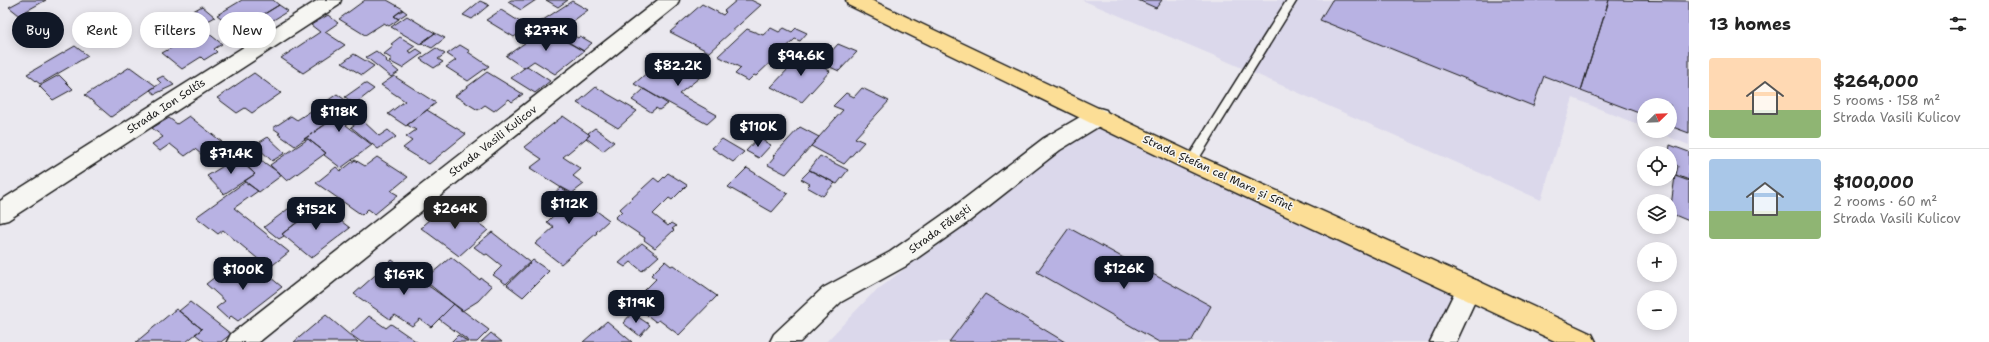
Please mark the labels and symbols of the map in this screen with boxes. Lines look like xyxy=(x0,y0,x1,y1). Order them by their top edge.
pin: $277K xyxy=(518,18,574,52)
pin: $94.6K xyxy=(768,43,834,77)
pin: $82.2K xyxy=(645,53,711,87)
street label: Strada Ion Soltîs xyxy=(124,75,208,137)
north arrow xyxy=(1637,98,1677,138)
pin: $118K xyxy=(311,99,367,133)
street label: Strada Vasili Kulicov xyxy=(446,102,540,180)
pin: $110K xyxy=(730,114,786,148)
street label: Strada Ștefan cel Mare și Sfînt xyxy=(1140,131,1296,215)
pin: $71.4K xyxy=(198,141,264,175)
pin: $112K xyxy=(541,191,597,225)
pin: $264K xyxy=(427,196,483,230)
pin: $152K xyxy=(288,197,344,231)
street label: Strada Fălești xyxy=(906,201,974,257)
pin: $126K xyxy=(1096,256,1152,290)
pin: $100K xyxy=(215,257,271,291)
pin: $167K xyxy=(376,262,432,296)
pin: $119K xyxy=(608,290,664,324)

